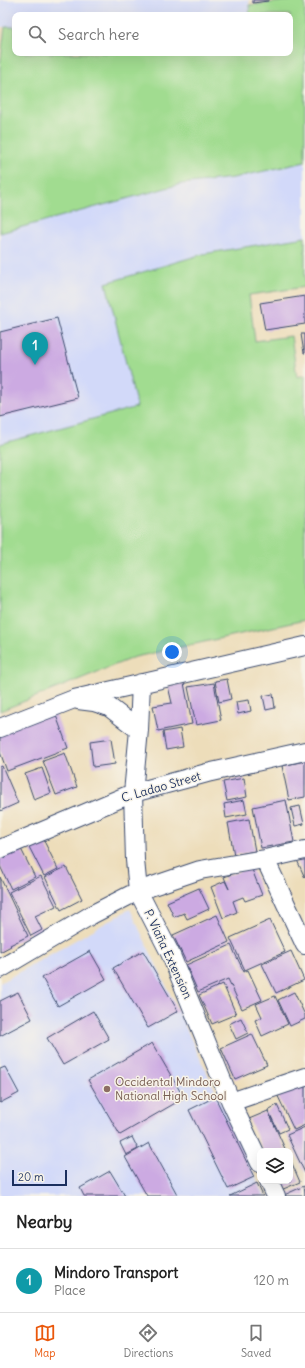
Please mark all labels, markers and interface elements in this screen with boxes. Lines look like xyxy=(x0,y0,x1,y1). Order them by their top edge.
search box xyxy=(12,12,293,56)
icon: search xyxy=(26,23,48,45)
text: Search here xyxy=(58,25,139,44)
pin: 1 xyxy=(22,332,48,365)
your location xyxy=(162,642,182,662)
street label: C. Ladao Street xyxy=(119,768,202,805)
street label: P. Viaña Extension xyxy=(141,907,196,1001)
place label: Occidental Mindoro National High School xyxy=(115,1074,227,1103)
marker: Occidental Mindoro National High School xyxy=(102,1084,112,1094)
map controls xyxy=(257,1148,293,1184)
button: layers xyxy=(257,1148,293,1184)
scale bar xyxy=(12,1168,67,1187)
text: 20 m xyxy=(18,1170,44,1184)
text: Nearby xyxy=(16,1211,72,1233)
text: Mindoro Transport xyxy=(54,1263,178,1282)
text: 1 xyxy=(26,1272,32,1289)
text: 120 m xyxy=(254,1272,289,1289)
text: Place xyxy=(54,1282,85,1299)
tab: Map xyxy=(34,1322,56,1360)
tab: Directions xyxy=(124,1322,173,1360)
tab: Saved xyxy=(241,1322,271,1360)

